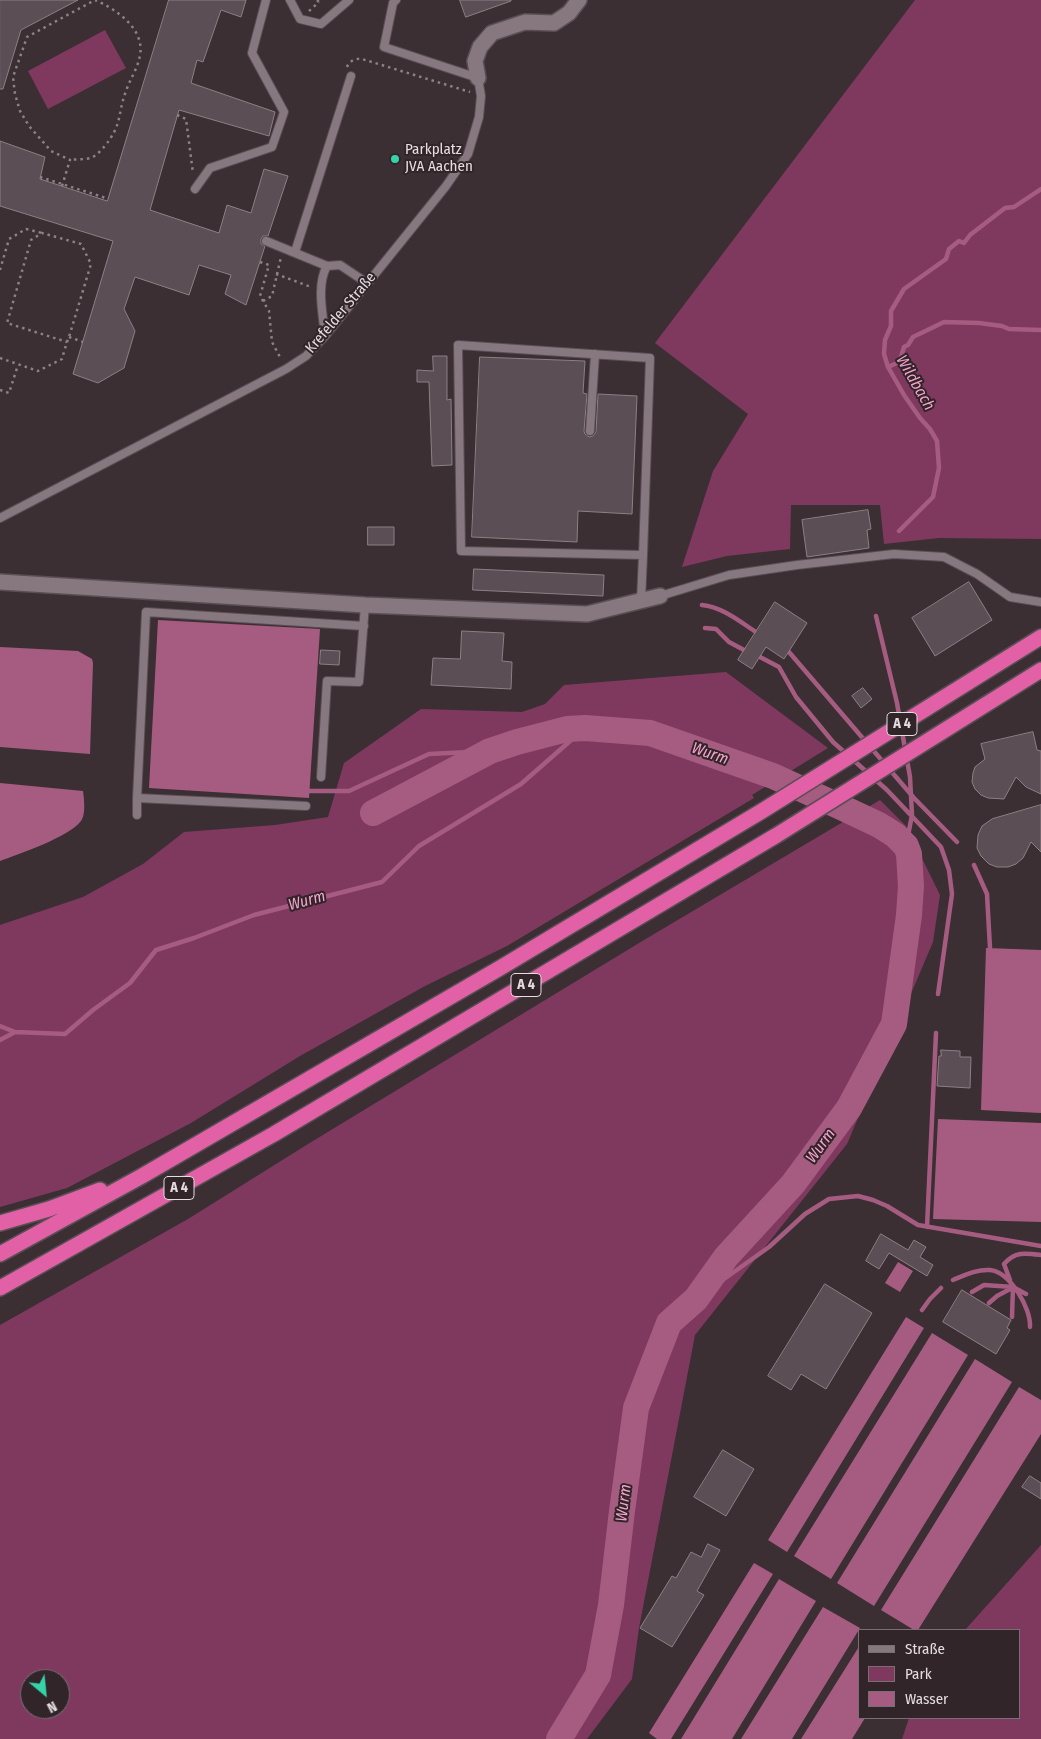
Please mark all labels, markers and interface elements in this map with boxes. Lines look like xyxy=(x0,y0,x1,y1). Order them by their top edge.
place label: Parkplatz JVA Aachen xyxy=(405,141,473,176)
marker: Parkplatz JVA Aachen xyxy=(389,153,401,165)
street label: Krefelder Straße xyxy=(302,269,380,357)
water label: Wildbach xyxy=(892,352,938,414)
road number: A 4 xyxy=(887,712,917,736)
water label: Wurm xyxy=(689,739,731,769)
water label: Wurm xyxy=(286,887,328,915)
road number: A 4 xyxy=(511,974,541,996)
water label: Wurm xyxy=(802,1125,840,1167)
road number: A 4 xyxy=(164,1176,194,1200)
water label: Wurm xyxy=(612,1483,636,1523)
legend xyxy=(858,1629,1021,1719)
text: Straße xyxy=(905,1640,945,1658)
text: Park xyxy=(905,1665,932,1683)
north arrow xyxy=(20,1669,70,1719)
text: Wasser xyxy=(905,1690,948,1708)
text: N xyxy=(44,1697,60,1716)

